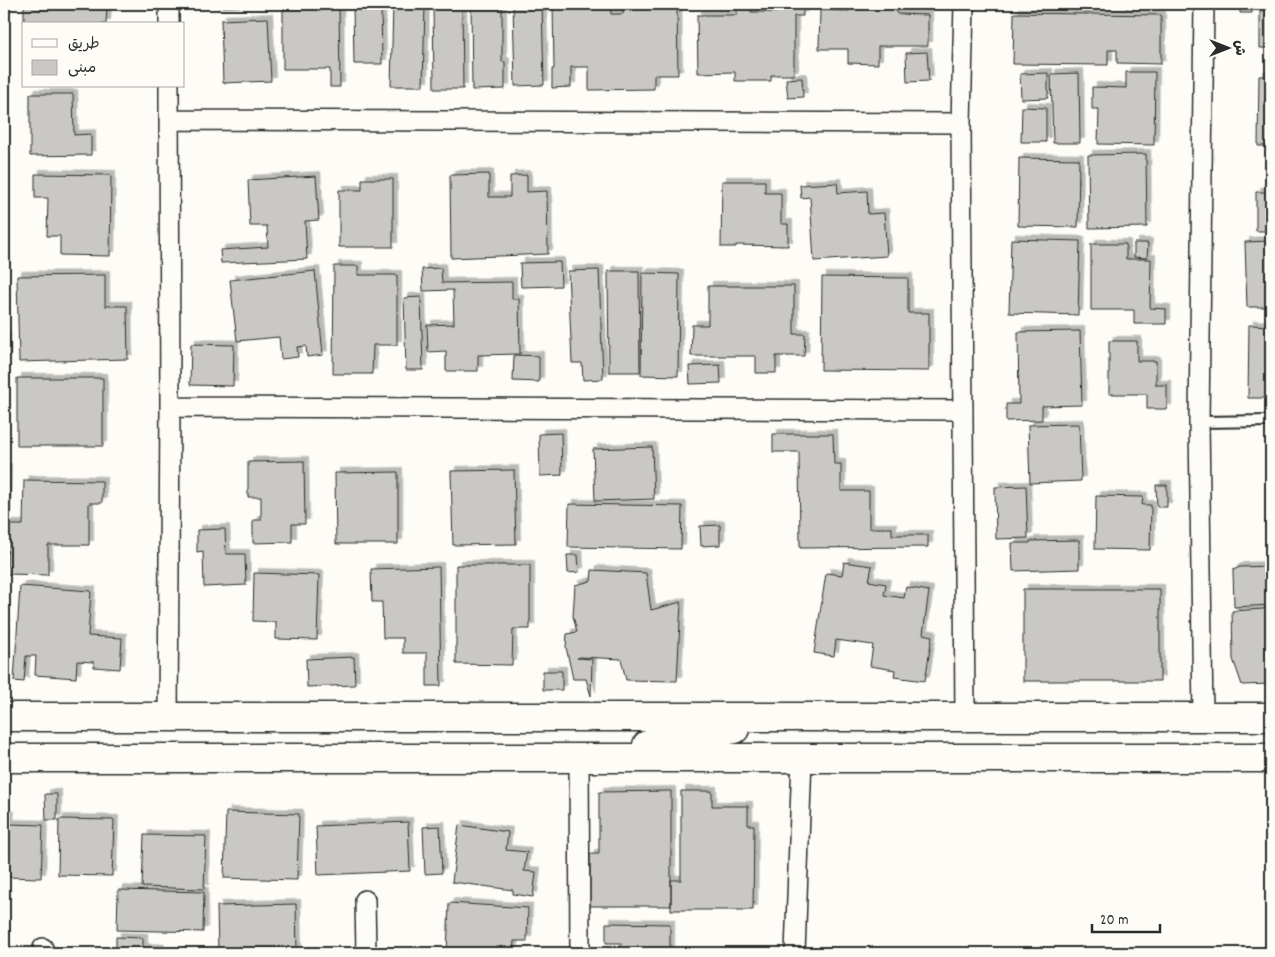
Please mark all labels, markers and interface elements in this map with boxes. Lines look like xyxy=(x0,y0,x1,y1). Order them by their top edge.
legend xyxy=(22,22,185,88)
north arrow xyxy=(1202,22,1252,72)
text: طريق xyxy=(68,34,100,56)
text: ش xyxy=(1229,40,1249,56)
text: مبنى xyxy=(68,58,96,80)
scale bar xyxy=(1092,902,1160,934)
text: 20 m xyxy=(1100,910,1128,932)

